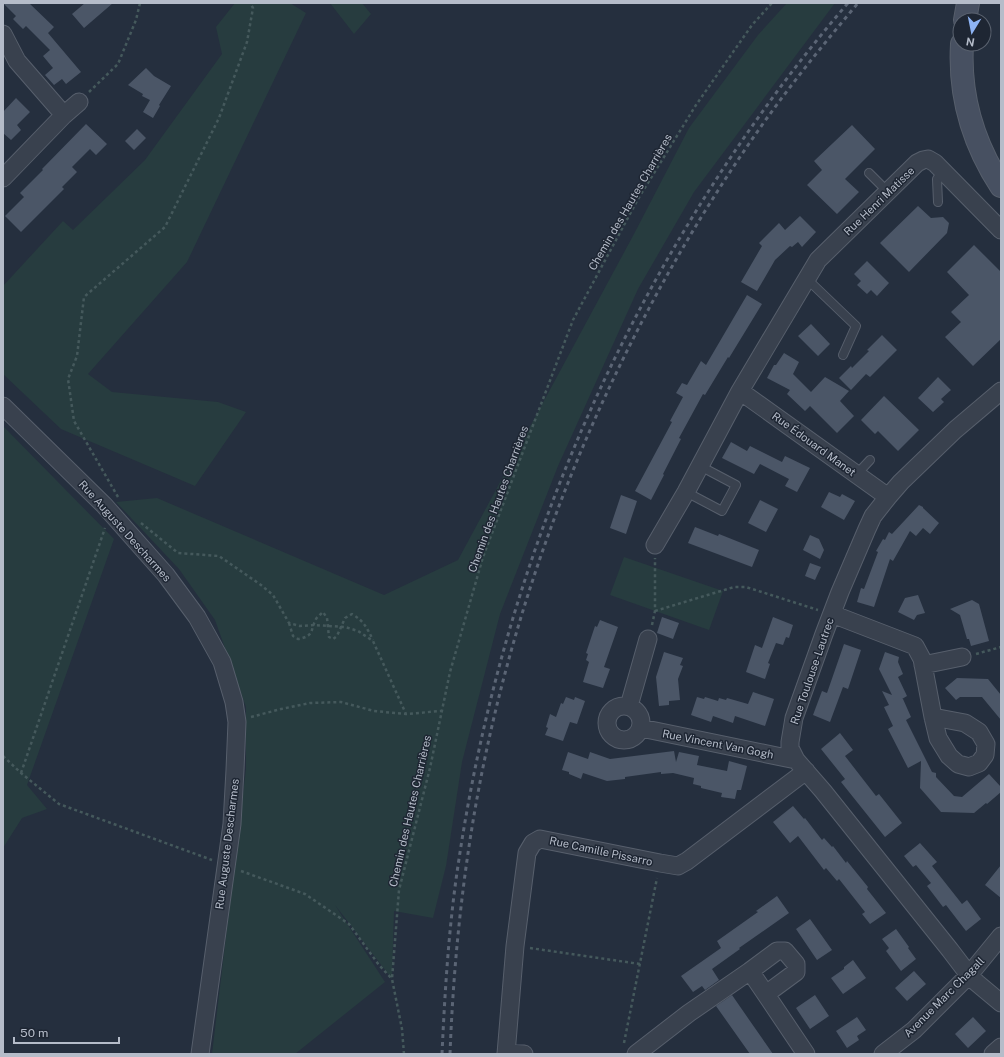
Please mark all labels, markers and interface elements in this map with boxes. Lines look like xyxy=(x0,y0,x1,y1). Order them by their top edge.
north arrow xyxy=(952,12,992,52)
text: N xyxy=(965,35,976,49)
street label: Chemin des Hautes Charrières xyxy=(586,131,674,272)
street label: Rue Henri Matisse xyxy=(841,164,917,238)
street label: Rue Édouard Manet xyxy=(770,409,859,478)
street label: Chemin des Hautes Charrières xyxy=(466,424,530,574)
street label: Rue Auguste Descharmes xyxy=(77,478,174,584)
street label: Rue Toulouse-Lautrec xyxy=(788,616,836,726)
street label: Rue Vincent Van Gogh xyxy=(661,727,775,761)
street label: Chemin des Hautes Charrières xyxy=(387,734,433,888)
street label: Rue Auguste Descharmes xyxy=(213,778,241,910)
street label: Rue Camille Pissarro xyxy=(548,834,654,868)
street label: Avenue Marc Chagall xyxy=(901,954,987,1040)
scale bar xyxy=(14,1019,119,1045)
text: 50 m xyxy=(20,1026,48,1040)

